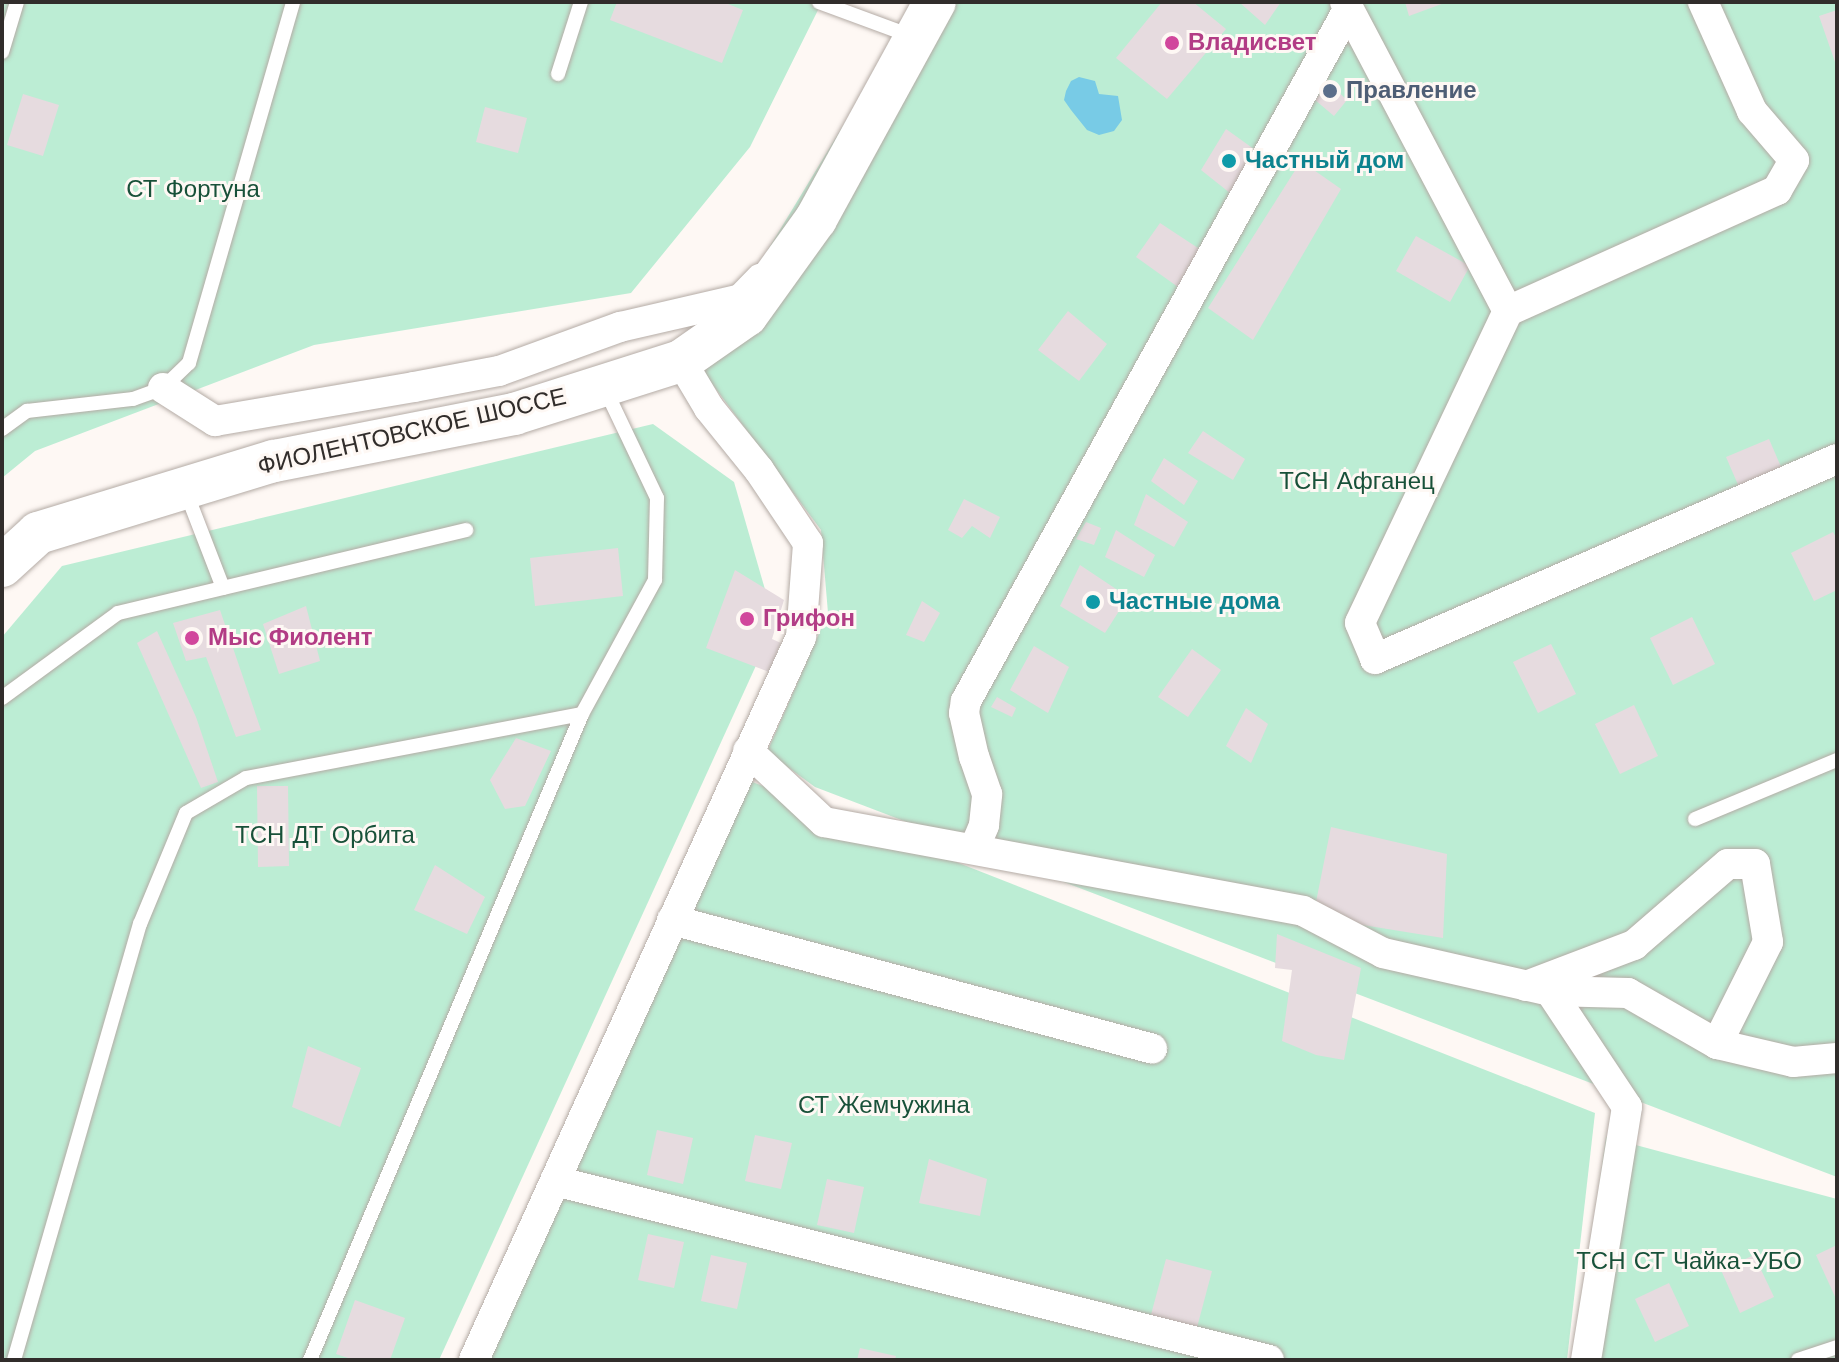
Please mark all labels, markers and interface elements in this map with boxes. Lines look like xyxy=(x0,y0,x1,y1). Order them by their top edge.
place label: Владисвет xyxy=(1188,29,1316,57)
marker: Владисвет xyxy=(1163,34,1181,52)
place label: Правление xyxy=(1346,77,1477,105)
marker: Правление xyxy=(1321,82,1339,100)
place label: Частный дом xyxy=(1245,147,1404,175)
marker: Частный дом xyxy=(1220,152,1238,170)
park label: СТ Фортуна xyxy=(126,176,260,204)
street label: ФИОЛЕНТОВСКОЕ ШОССЕ xyxy=(255,382,569,482)
park label: ТСН Афганец xyxy=(1279,468,1435,496)
place label: Частные дома xyxy=(1109,588,1280,616)
marker: Частные дома xyxy=(1084,593,1102,611)
place label: Грифон xyxy=(763,605,855,633)
marker: Грифон xyxy=(738,610,756,628)
place label: Мыс Фиолент xyxy=(208,624,373,652)
marker: Мыс Фиолент xyxy=(183,629,201,647)
park label: ТСН ДТ Орбита xyxy=(235,822,415,850)
park label: СТ Жемчужина xyxy=(798,1092,970,1120)
park label: ТСН СТ Чайка-УБО xyxy=(1576,1248,1802,1276)

